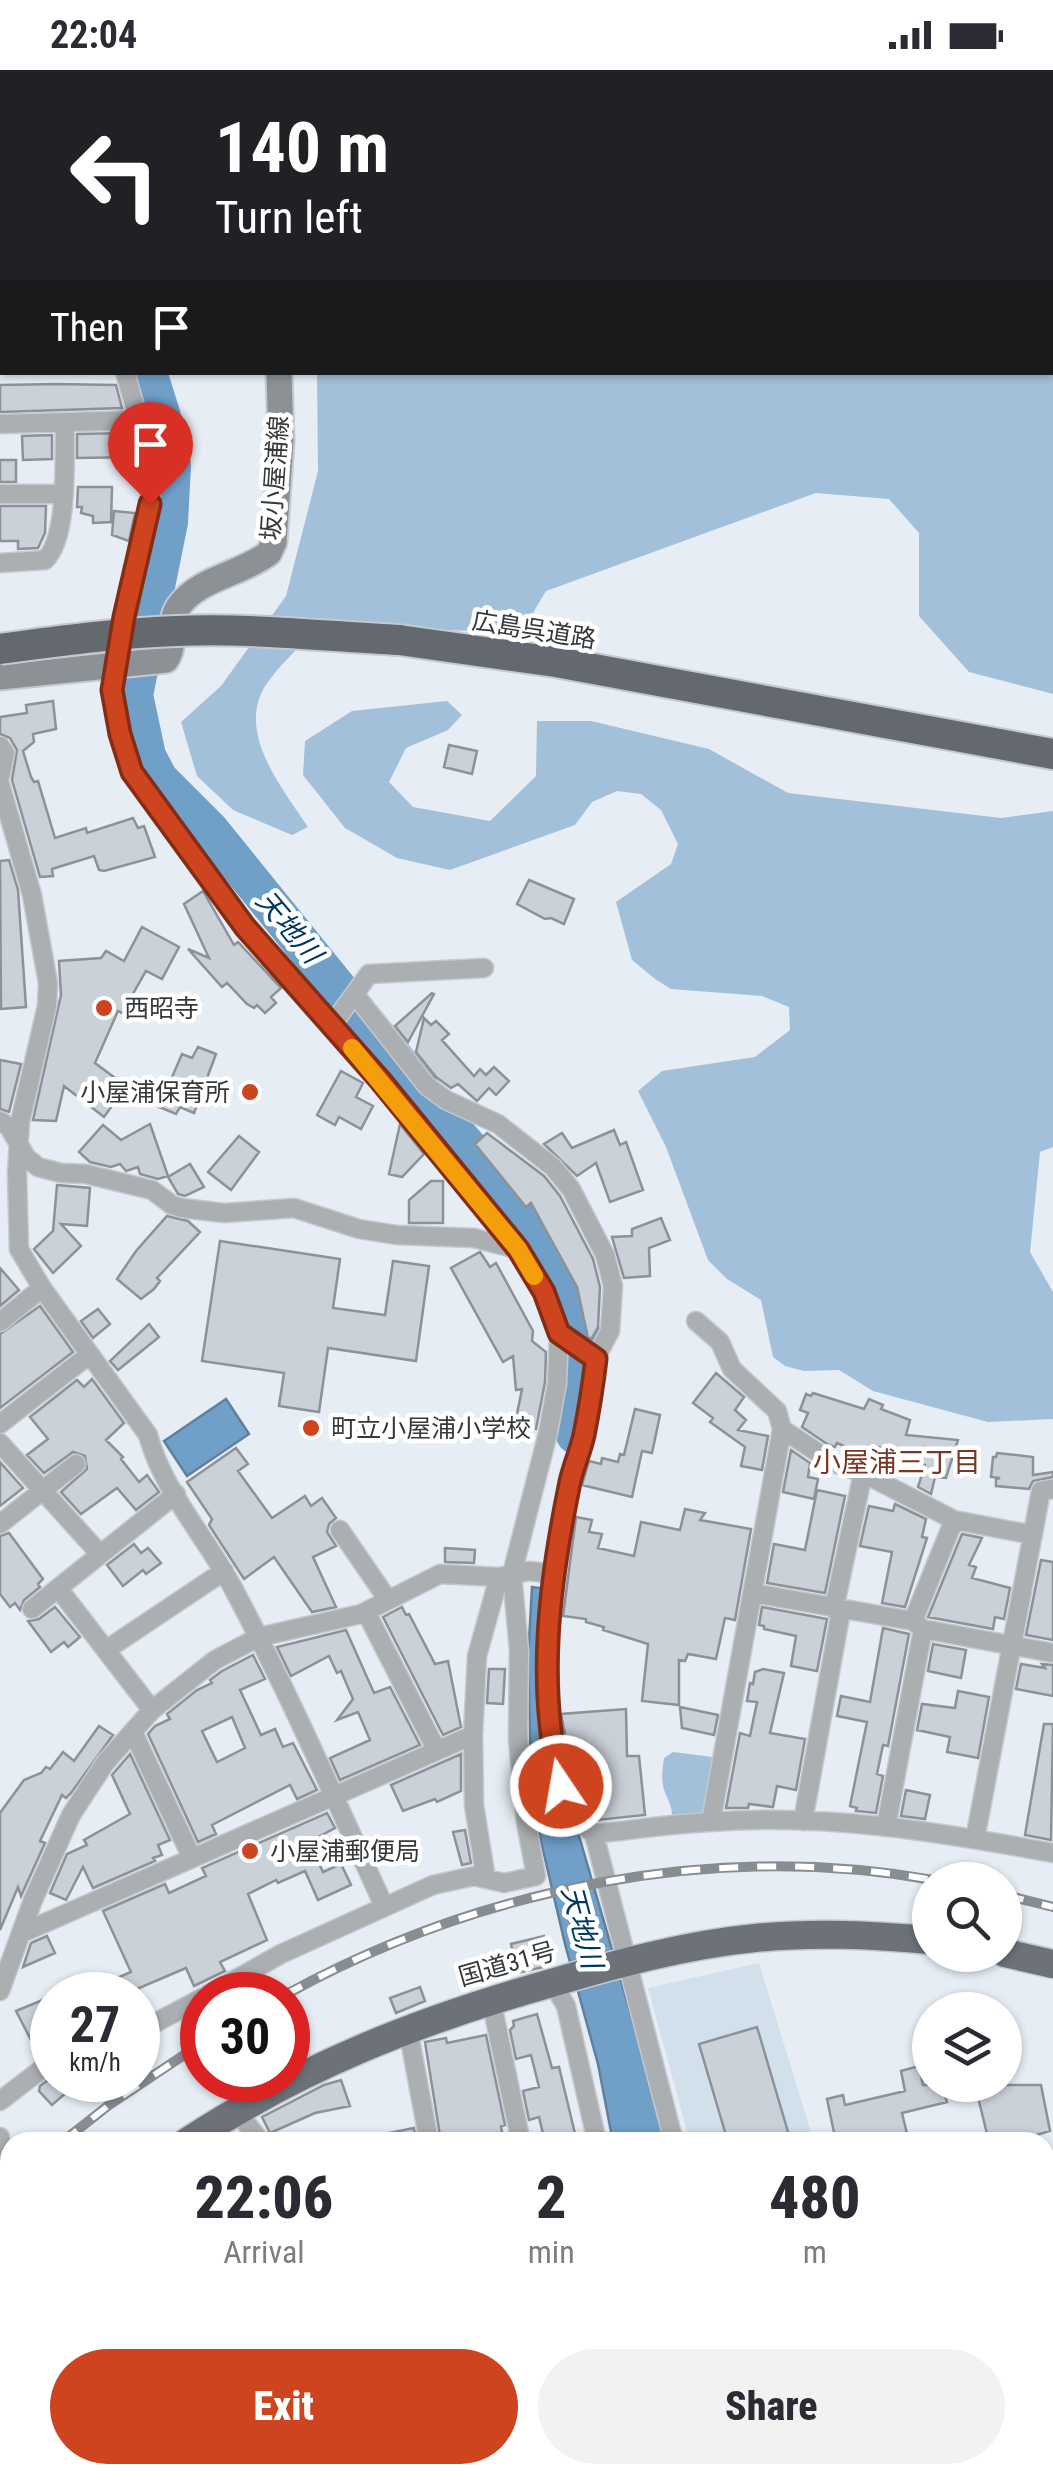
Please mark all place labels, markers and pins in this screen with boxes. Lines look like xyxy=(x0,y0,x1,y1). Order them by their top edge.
pin xyxy=(108,402,193,505)
place label: 西昭寺 xyxy=(124,994,199,1023)
marker: 西昭寺 xyxy=(93,997,115,1019)
place label: 小屋浦保育所 xyxy=(80,1078,230,1107)
marker: 小屋浦保育所 xyxy=(239,1081,261,1103)
place label: 町立小屋浦小学校 xyxy=(331,1414,531,1443)
marker: 町立小屋浦小学校 xyxy=(300,1417,322,1439)
place label: 小屋浦郵便局 xyxy=(270,1837,420,1866)
marker: 小屋浦郵便局 xyxy=(239,1840,261,1862)

